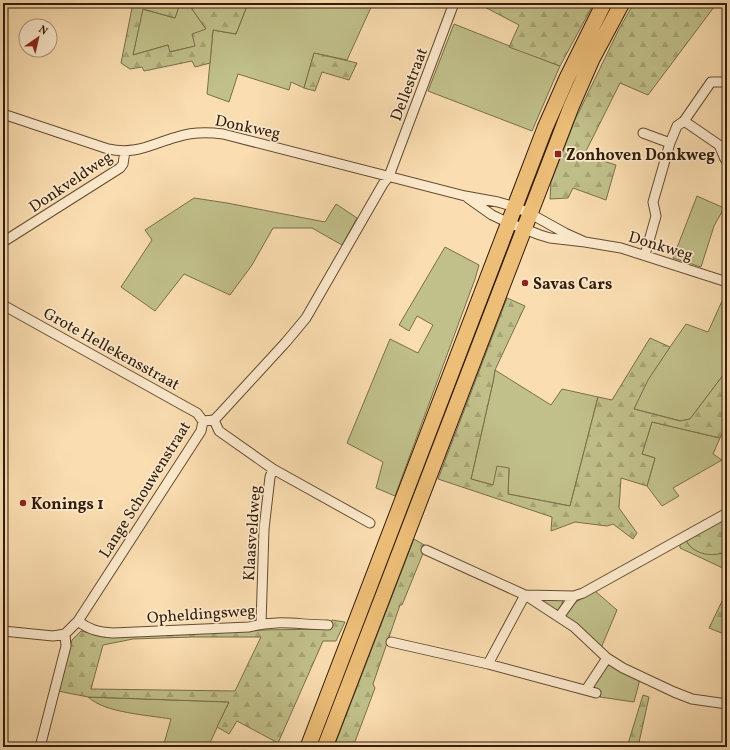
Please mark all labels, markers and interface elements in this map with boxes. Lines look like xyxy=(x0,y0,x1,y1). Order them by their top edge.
north arrow xyxy=(18,18,58,58)
text: N xyxy=(35,22,50,39)
street label: Dellestraat xyxy=(386,45,434,125)
street label: Donkweg xyxy=(213,110,282,146)
place label: Zonhoven Donkweg xyxy=(566,145,715,167)
street label: Donkveldweg xyxy=(25,147,117,219)
marker: Zonhoven Donkweg xyxy=(553,149,563,159)
street label: Donkweg xyxy=(625,227,695,267)
place label: Savas Cars xyxy=(533,274,612,296)
marker: Savas Cars xyxy=(520,278,530,288)
street label: Grote Hellekensstraat xyxy=(39,303,184,397)
street label: Lange Schouwenstraat xyxy=(95,417,197,563)
street label: Klaasveldweg xyxy=(239,485,267,582)
place label: Konings 1 xyxy=(31,494,104,516)
marker: Konings 1 xyxy=(18,498,28,508)
street label: Opheldingsweg xyxy=(146,600,256,630)

